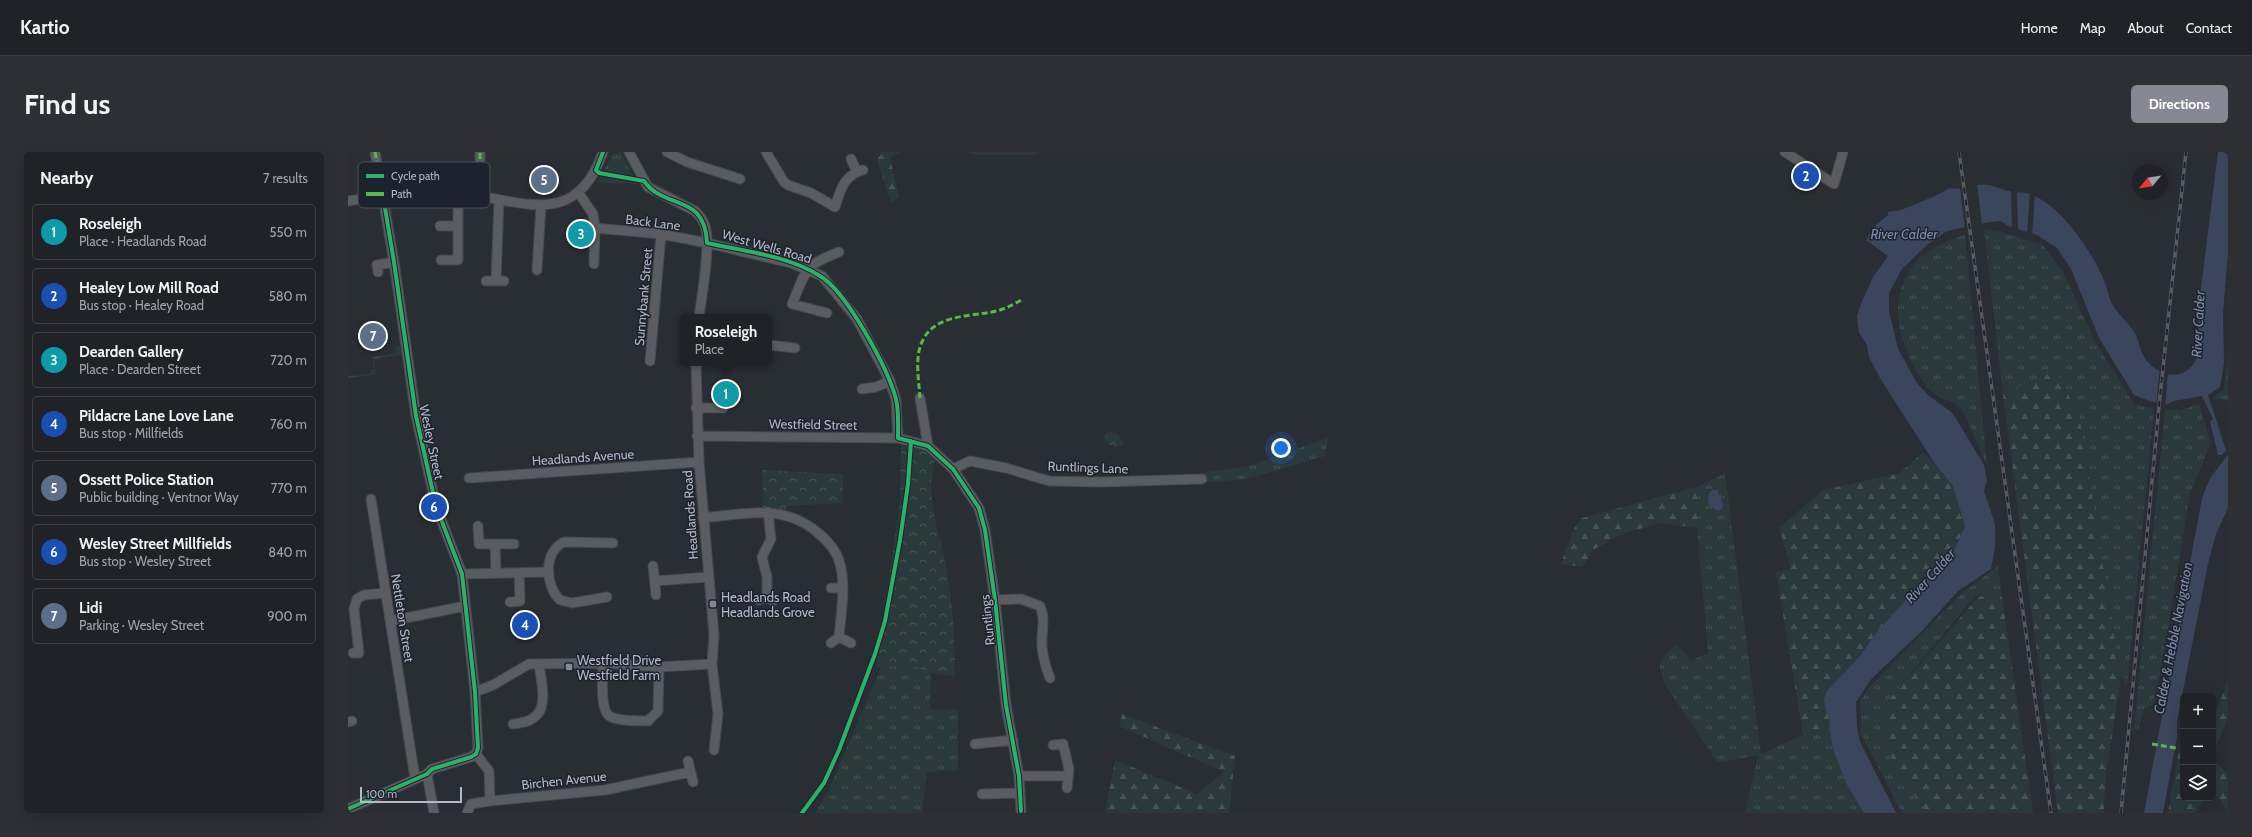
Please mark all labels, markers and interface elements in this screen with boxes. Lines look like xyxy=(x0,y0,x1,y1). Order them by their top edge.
text: Kartio xyxy=(20,16,69,39)
text: Home xyxy=(2021,19,2058,37)
text: Map xyxy=(2080,19,2105,37)
text: About xyxy=(2127,19,2164,37)
text: Contact xyxy=(2186,19,2232,37)
button: Directions xyxy=(2131,85,2228,123)
text: Find us xyxy=(24,87,110,121)
pin: 2 xyxy=(1793,161,1819,191)
legend xyxy=(358,162,490,208)
north arrow xyxy=(2132,164,2168,200)
pin: 5 xyxy=(531,165,557,195)
text: Nearby xyxy=(40,168,93,188)
text: Cycle path xyxy=(391,169,440,183)
text: 7 results xyxy=(263,170,308,186)
text: Path xyxy=(391,187,412,201)
street label: Back Lane xyxy=(625,211,682,233)
text: Roseleigh xyxy=(79,215,142,233)
pin: 3 xyxy=(568,219,594,249)
text: 1 xyxy=(52,224,56,240)
text: 550 m xyxy=(270,224,307,240)
water label: River Calder xyxy=(1870,225,1938,243)
street label: West Wells Road xyxy=(720,226,814,266)
text: Place · Headlands Road xyxy=(79,233,207,249)
street label: Sunnybank Street xyxy=(631,247,655,347)
text: Healey Low Mill Road xyxy=(79,279,219,297)
text: 2 xyxy=(51,288,57,304)
text: 580 m xyxy=(269,288,307,304)
water label: River Calder xyxy=(2187,289,2209,358)
text: Bus stop · Healey Road xyxy=(79,297,204,313)
popup xyxy=(680,314,772,366)
pin: 7 xyxy=(360,321,386,351)
text: Roseleigh xyxy=(695,323,757,341)
text: Place xyxy=(695,341,724,357)
text: Dearden Gallery xyxy=(79,343,184,361)
text: 3 xyxy=(50,352,58,368)
text: 720 m xyxy=(270,352,307,368)
text: Place · Dearden Street xyxy=(79,361,201,377)
pin: 1 xyxy=(713,379,739,409)
street label: Wesley Street xyxy=(416,403,448,482)
text: Pildacre Lane Love Lane xyxy=(79,407,234,425)
street label: Westfield Street xyxy=(769,415,858,433)
text: 4 xyxy=(50,416,58,432)
text: 760 m xyxy=(270,416,307,432)
text: Bus stop · Millfields xyxy=(79,425,184,441)
your location xyxy=(1271,438,1291,458)
street label: Headlands Avenue xyxy=(531,445,635,469)
street label: Runtlings Lane xyxy=(1047,458,1129,476)
street label: Headlands Road xyxy=(679,470,701,560)
text: Ossett Police Station xyxy=(79,471,214,489)
text: 5 xyxy=(51,480,57,496)
text: 770 m xyxy=(271,480,307,496)
text: Public building · Ventnor Way xyxy=(79,489,239,505)
pin: 6 xyxy=(421,492,447,522)
text: Wesley Street Millfields xyxy=(79,535,232,553)
text: 6 xyxy=(50,544,58,560)
text: 840 m xyxy=(268,544,307,560)
water label: River Calder xyxy=(1901,545,1960,607)
text: Bus stop · Wesley Street xyxy=(79,553,211,569)
water label: Calder & Hebble Navigation xyxy=(2149,561,2197,715)
street label: Nettleton Street xyxy=(388,573,418,664)
place label: Headlands Road Headlands Grove xyxy=(721,589,815,620)
street label: Runtlings xyxy=(976,593,998,646)
text: Lidi xyxy=(79,599,102,617)
marker: Headlands Road Headlands Grove xyxy=(708,599,718,609)
text: 7 xyxy=(51,608,57,624)
text: 900 m xyxy=(267,608,307,624)
pin: 4 xyxy=(512,610,538,640)
text: Parking · Wesley Street xyxy=(79,617,204,633)
place label: Westfield Drive Westfield Farm xyxy=(577,652,662,683)
marker: Westfield Drive Westfield Farm xyxy=(564,662,574,672)
map controls xyxy=(2180,693,2216,801)
button: + xyxy=(2180,693,2216,729)
button: − xyxy=(2180,729,2216,765)
button: layers xyxy=(2180,765,2216,801)
street label: Birchen Avenue xyxy=(521,768,608,792)
scale bar xyxy=(360,785,462,804)
text: 100 m xyxy=(366,787,397,801)

